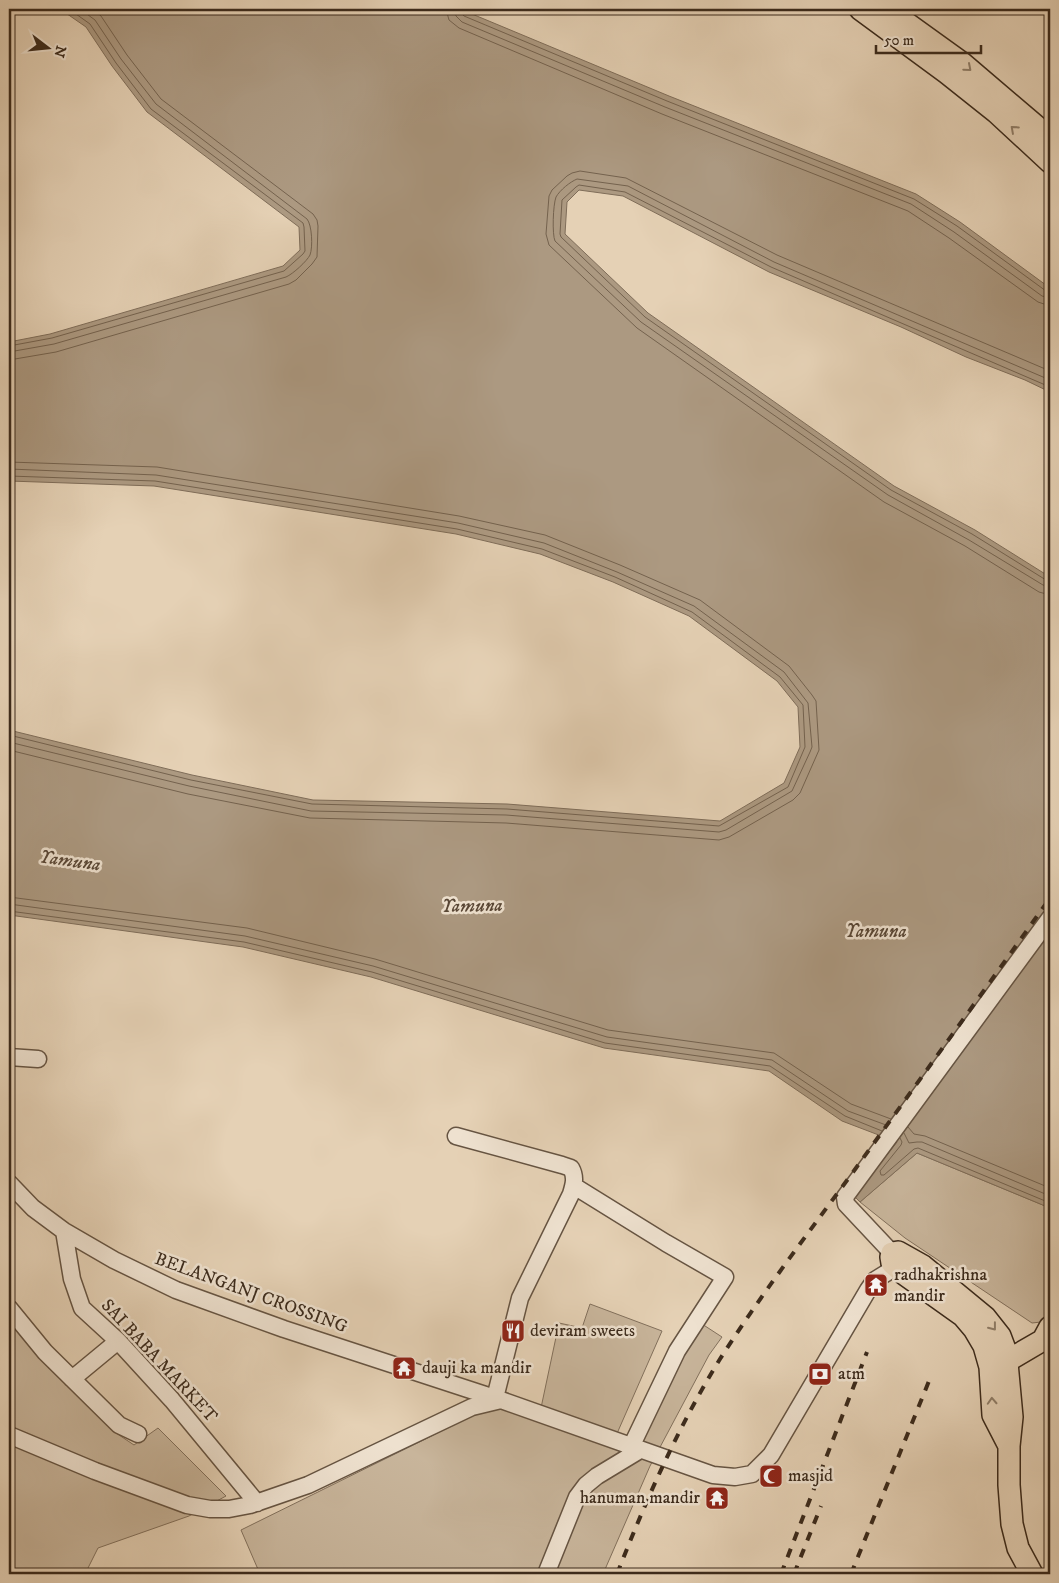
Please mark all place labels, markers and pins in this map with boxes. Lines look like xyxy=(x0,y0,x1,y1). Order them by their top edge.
place label: radhakrishna mandir xyxy=(894,1264,988,1307)
temple icon: radhakrishna mandir xyxy=(863,1272,889,1298)
restaurant icon: deviram sweets xyxy=(500,1318,526,1344)
place label: deviram sweets xyxy=(530,1320,635,1342)
temple icon: dauji ka mandir xyxy=(391,1355,417,1381)
place label: dauji ka mandir xyxy=(422,1357,532,1379)
bank icon: atm xyxy=(807,1361,833,1387)
place label: atm xyxy=(838,1363,865,1385)
mosque icon: masjid xyxy=(758,1463,784,1489)
place label: masjid xyxy=(788,1465,833,1487)
temple icon: hanuman mandir xyxy=(704,1485,730,1511)
place label: hanuman mandir xyxy=(580,1487,700,1509)

